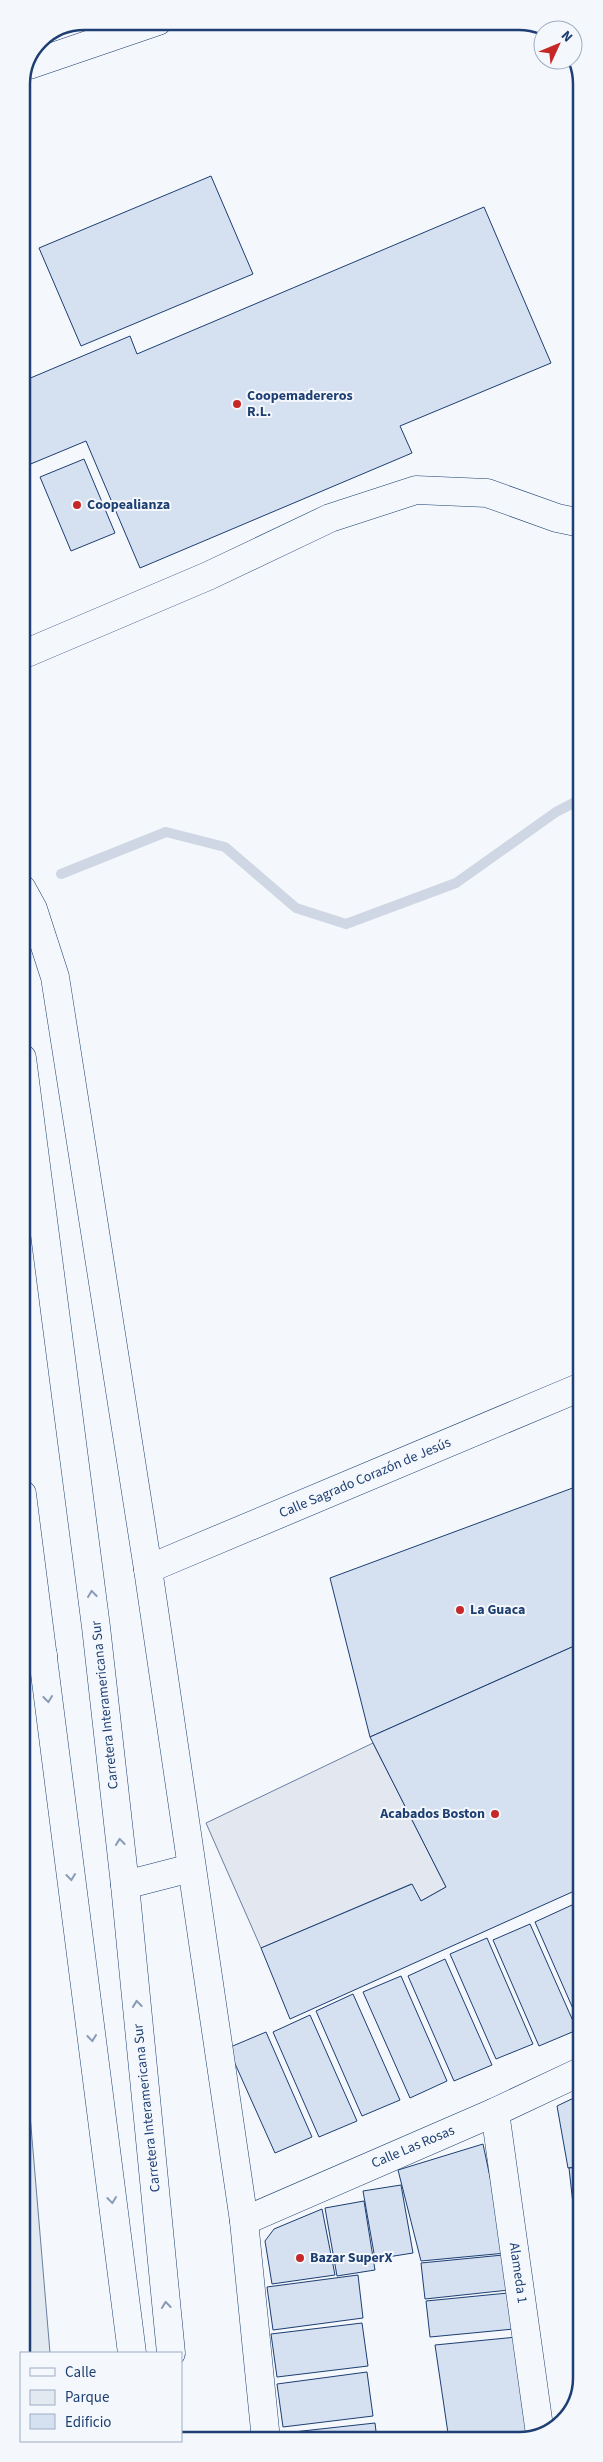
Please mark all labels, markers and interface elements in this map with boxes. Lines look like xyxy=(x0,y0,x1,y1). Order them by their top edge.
north arrow xyxy=(533,20,583,70)
text: N xyxy=(556,26,577,47)
place label: Coopemadereros R.L. xyxy=(247,386,353,422)
marker: Coopemadereros R.L. xyxy=(231,398,243,410)
place label: Coopealianza xyxy=(87,495,170,515)
marker: Coopealianza xyxy=(71,499,83,511)
street label: Calle Sagrado Corazón de Jesús xyxy=(276,1433,454,1523)
one-way arrow xyxy=(87,1589,98,1597)
place label: La Guaca xyxy=(470,1600,525,1620)
marker: La Guaca xyxy=(454,1604,466,1616)
street label: Carretera Interamericana Sur xyxy=(86,1620,124,1790)
one-way arrow xyxy=(43,1694,53,1703)
place label: Acabados Boston xyxy=(379,1804,485,1824)
marker: Acabados Boston xyxy=(489,1808,501,1820)
one-way arrow xyxy=(115,1838,126,1846)
one-way arrow xyxy=(65,1874,76,1882)
one-way arrow xyxy=(131,1999,142,2007)
street label: Carretera Interamericana Sur xyxy=(128,2023,166,2193)
one-way arrow xyxy=(86,2035,97,2043)
street label: Calle Las Rosas xyxy=(368,2120,458,2174)
one-way arrow xyxy=(107,2195,117,2204)
street label: Alameda 1 xyxy=(504,2241,532,2305)
place label: Bazar SuperX xyxy=(310,2248,392,2268)
marker: Bazar SuperX xyxy=(294,2252,306,2264)
one-way arrow xyxy=(161,2300,172,2308)
legend xyxy=(20,2352,182,2442)
text: Calle xyxy=(65,2362,96,2383)
text: Parque xyxy=(65,2387,109,2408)
text: Edificio xyxy=(65,2412,112,2433)

